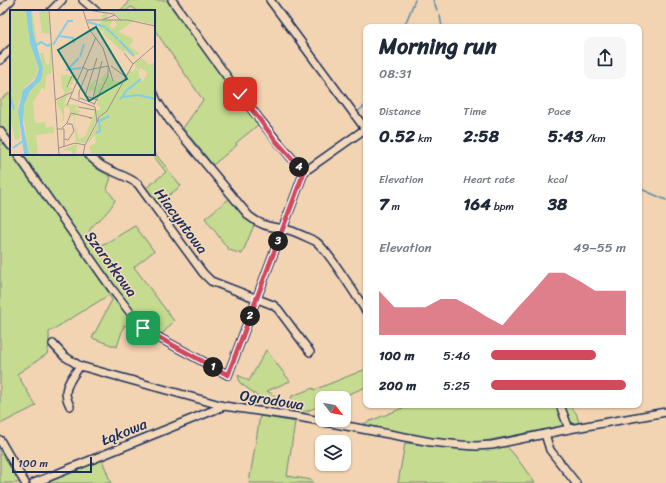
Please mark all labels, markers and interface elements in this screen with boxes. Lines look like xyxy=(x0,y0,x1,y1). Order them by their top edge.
inset map xyxy=(10,10,155,155)
text: Morning run xyxy=(379,27,497,66)
button: share xyxy=(584,37,626,79)
text: 08:31 xyxy=(379,62,412,85)
pin xyxy=(223,77,257,111)
icon: check xyxy=(229,83,251,105)
text: Distance xyxy=(379,102,421,121)
text: Time xyxy=(463,102,487,121)
text: Pace xyxy=(548,102,571,121)
text: 0.52 xyxy=(379,121,415,151)
text: 2:58 xyxy=(463,121,499,151)
text: 5:43 xyxy=(548,121,583,151)
text: km xyxy=(415,129,432,148)
text: /km xyxy=(583,129,606,148)
pin: 4 xyxy=(289,157,309,177)
text: 4 xyxy=(296,157,302,176)
text: Elevation xyxy=(379,170,424,189)
text: Heart rate xyxy=(463,170,515,189)
text: kcal xyxy=(548,170,568,189)
street label: Hiacyntowa xyxy=(147,182,215,260)
text: 7 xyxy=(379,189,389,219)
text: 164 xyxy=(463,189,491,219)
text: 38 xyxy=(548,189,567,219)
text: m xyxy=(389,197,400,216)
text: bpm xyxy=(491,197,514,216)
street label: Szarotkowa xyxy=(78,225,144,303)
pin: 3 xyxy=(268,231,288,251)
text: 3 xyxy=(275,231,281,250)
text: Elevation xyxy=(379,236,432,259)
text: 49–55 m xyxy=(573,236,626,259)
pin: 2 xyxy=(240,306,260,326)
text: 2 xyxy=(247,306,253,325)
pin xyxy=(126,311,160,345)
icon: arrive xyxy=(132,317,154,339)
text: 100 m xyxy=(379,344,414,367)
text: 5:46 xyxy=(443,344,470,367)
pin: 1 xyxy=(203,357,223,377)
text: 1 xyxy=(211,357,215,376)
text: 200 m xyxy=(379,374,416,397)
text: 5:25 xyxy=(443,374,470,397)
street label: Ogrodowa xyxy=(238,382,306,418)
north arrow xyxy=(315,391,351,427)
map controls xyxy=(315,391,351,471)
street label: Łąkowa xyxy=(97,411,152,453)
button: layers xyxy=(315,435,351,471)
text: 100 m xyxy=(18,454,48,473)
scale bar xyxy=(12,455,92,474)

